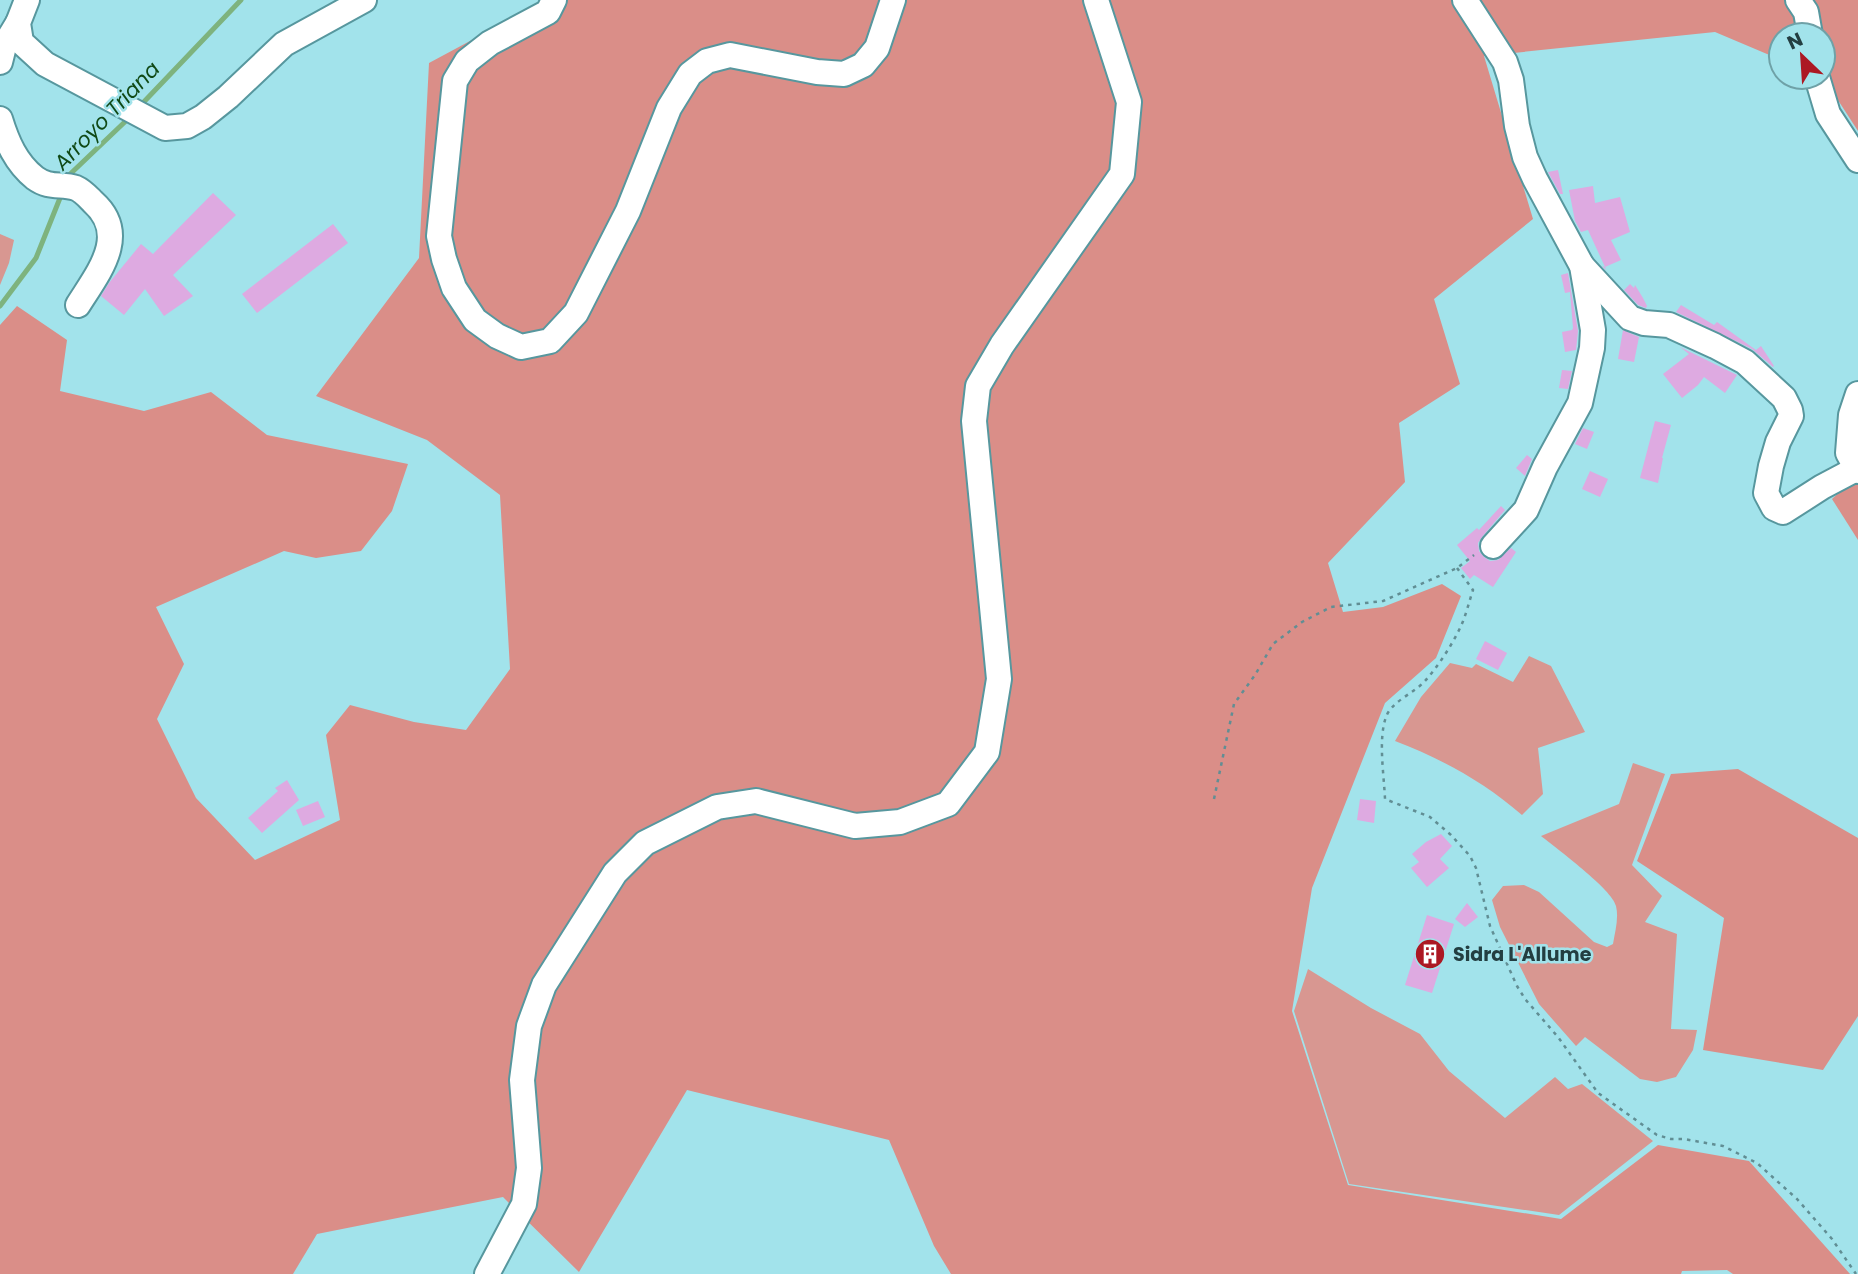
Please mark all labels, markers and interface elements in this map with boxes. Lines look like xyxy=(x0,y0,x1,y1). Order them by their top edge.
north arrow xyxy=(1767,21,1837,91)
text: N xyxy=(1783,26,1807,56)
water label: Arroyo Triana xyxy=(47,55,166,177)
building icon: Sidra L'Allume xyxy=(1413,937,1447,971)
place label: Sidra L'Allume xyxy=(1453,941,1592,968)

